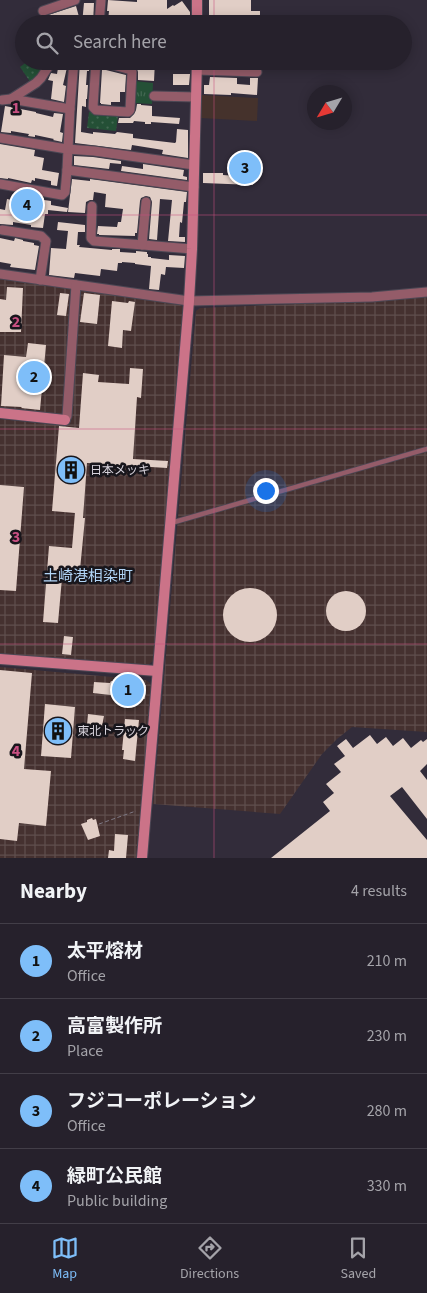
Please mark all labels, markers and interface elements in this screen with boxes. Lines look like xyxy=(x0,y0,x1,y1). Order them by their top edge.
search box xyxy=(15,15,412,70)
icon: search xyxy=(33,29,61,57)
text: Search here xyxy=(73,29,167,56)
north arrow xyxy=(307,85,352,130)
text: 1 xyxy=(12,97,20,119)
pin: 3 xyxy=(229,149,261,187)
pin: 4 xyxy=(11,186,43,224)
text: 2 xyxy=(12,311,20,333)
pin: 2 xyxy=(18,358,50,396)
building icon: 日本メッキ xyxy=(56,455,86,485)
place label: 日本メッキ xyxy=(90,462,150,479)
your location xyxy=(253,478,279,504)
text: 3 xyxy=(12,526,20,548)
district label: 土崎港相染町 xyxy=(43,566,133,587)
pin: 1 xyxy=(112,671,144,709)
building icon: 東北トラック xyxy=(43,716,73,746)
place label: 東北トラック xyxy=(77,723,149,740)
text: 4 xyxy=(12,740,21,762)
text: Nearby xyxy=(20,876,87,906)
text: 4 results xyxy=(351,880,407,902)
text: 太平熔材 xyxy=(67,938,143,965)
text: 1 xyxy=(32,950,40,972)
text: 210 m xyxy=(367,950,407,972)
text: Office xyxy=(67,965,106,987)
text: 高富製作所 xyxy=(67,1013,162,1040)
text: 2 xyxy=(32,1025,40,1047)
text: 230 m xyxy=(367,1025,407,1047)
text: Place xyxy=(67,1040,103,1062)
text: フジコーポレーション xyxy=(67,1088,257,1115)
text: 3 xyxy=(32,1100,40,1122)
text: 280 m xyxy=(367,1100,407,1122)
text: Office xyxy=(67,1115,106,1137)
text: 緑町公民館 xyxy=(67,1163,162,1190)
text: 4 xyxy=(32,1175,40,1197)
text: 330 m xyxy=(367,1175,407,1197)
text: Public building xyxy=(67,1190,167,1212)
tab: Map xyxy=(51,1234,79,1284)
tab: Directions xyxy=(180,1234,239,1284)
tab: Saved xyxy=(341,1234,376,1284)

